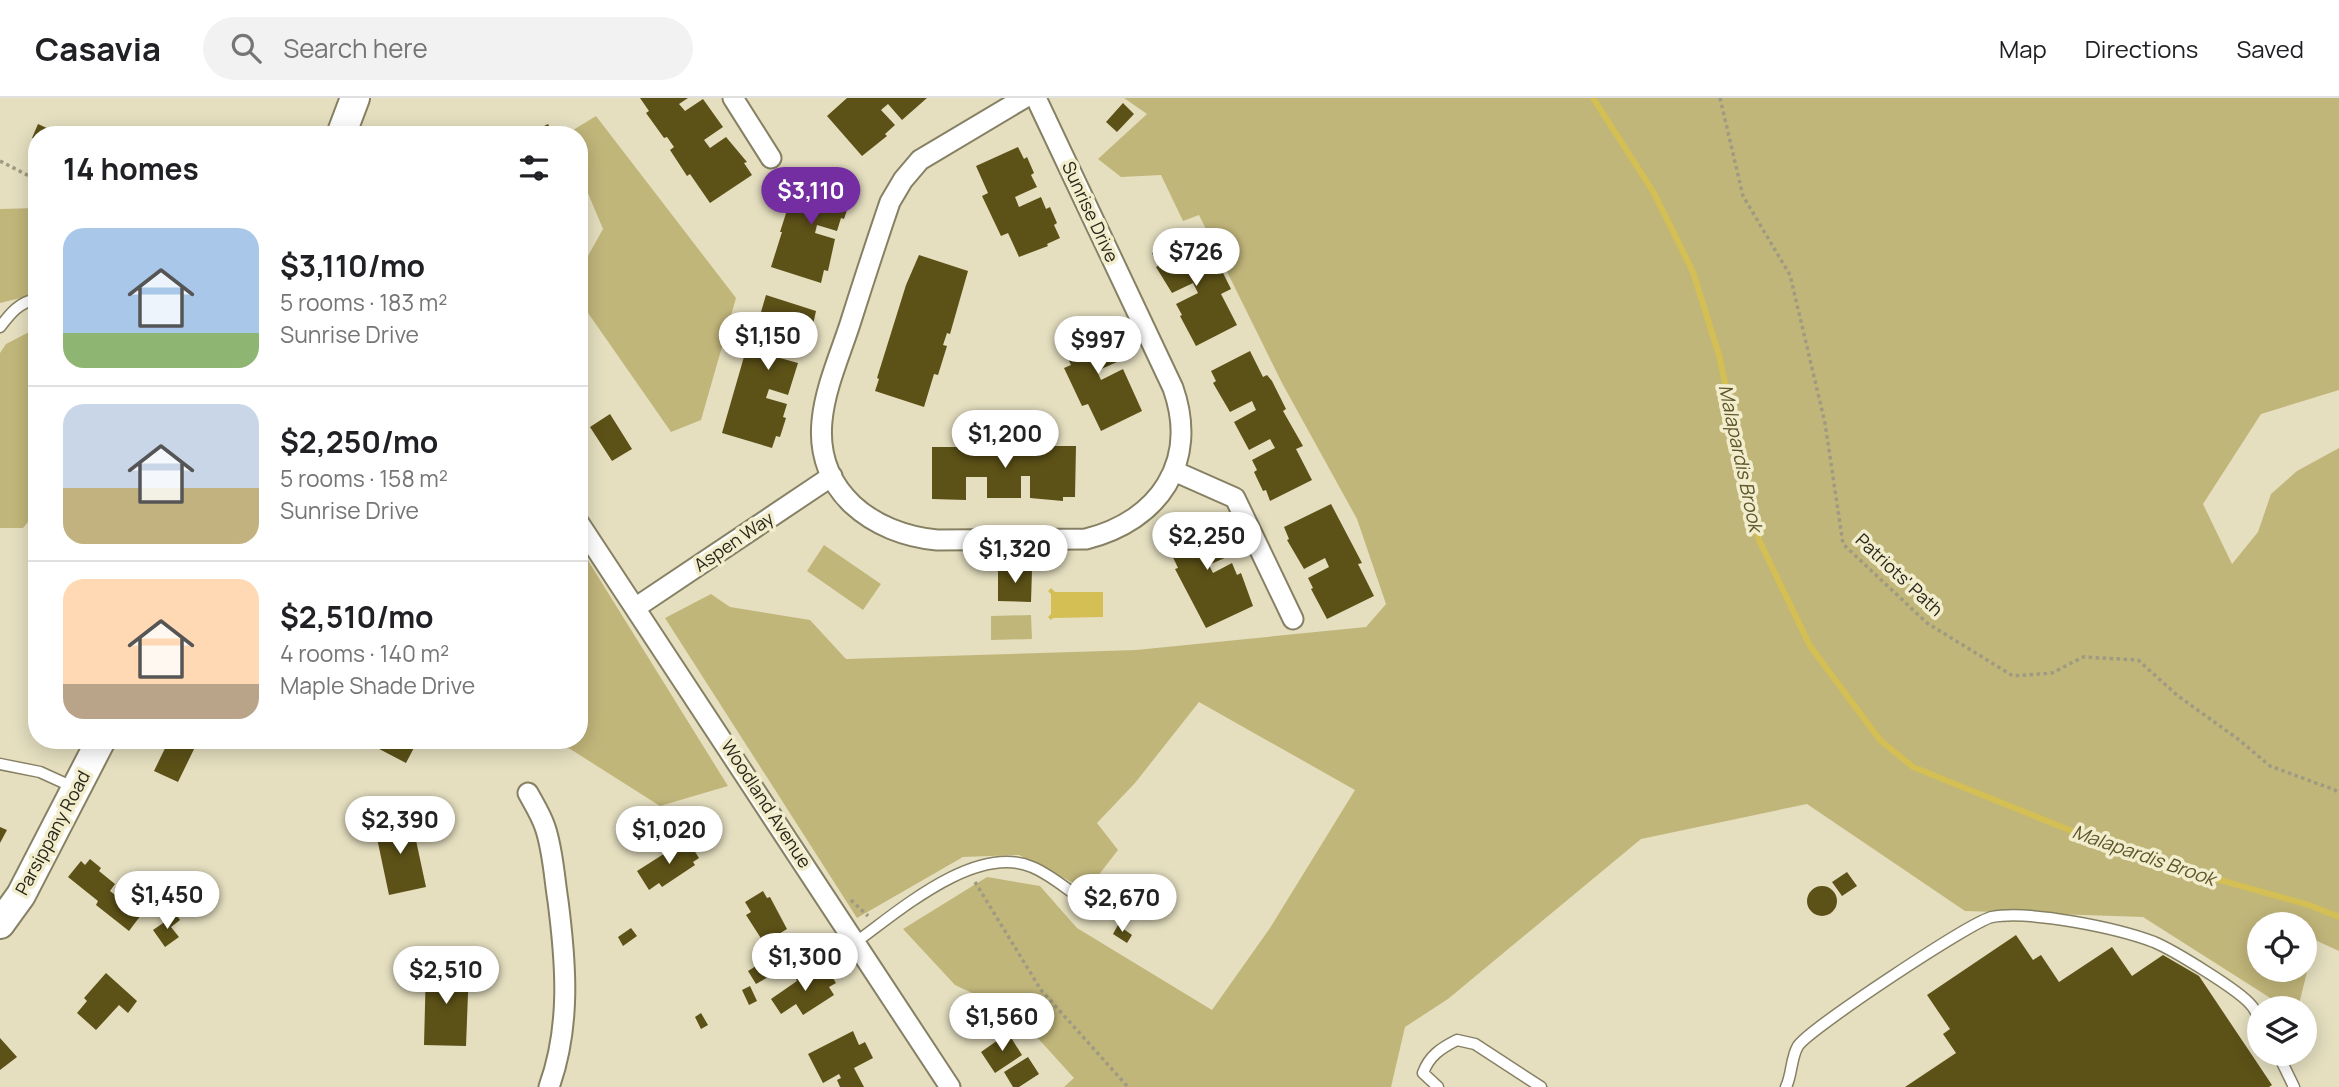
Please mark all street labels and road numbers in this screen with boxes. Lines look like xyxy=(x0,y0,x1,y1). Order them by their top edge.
street label: Sunrise Drive xyxy=(1057,157,1125,266)
street label: Aspen Way xyxy=(689,505,778,577)
street label: Patriots' Path xyxy=(1851,528,1948,621)
street label: Woodland Avenue xyxy=(716,735,817,872)
street label: Parsippany Road xyxy=(9,766,95,899)

